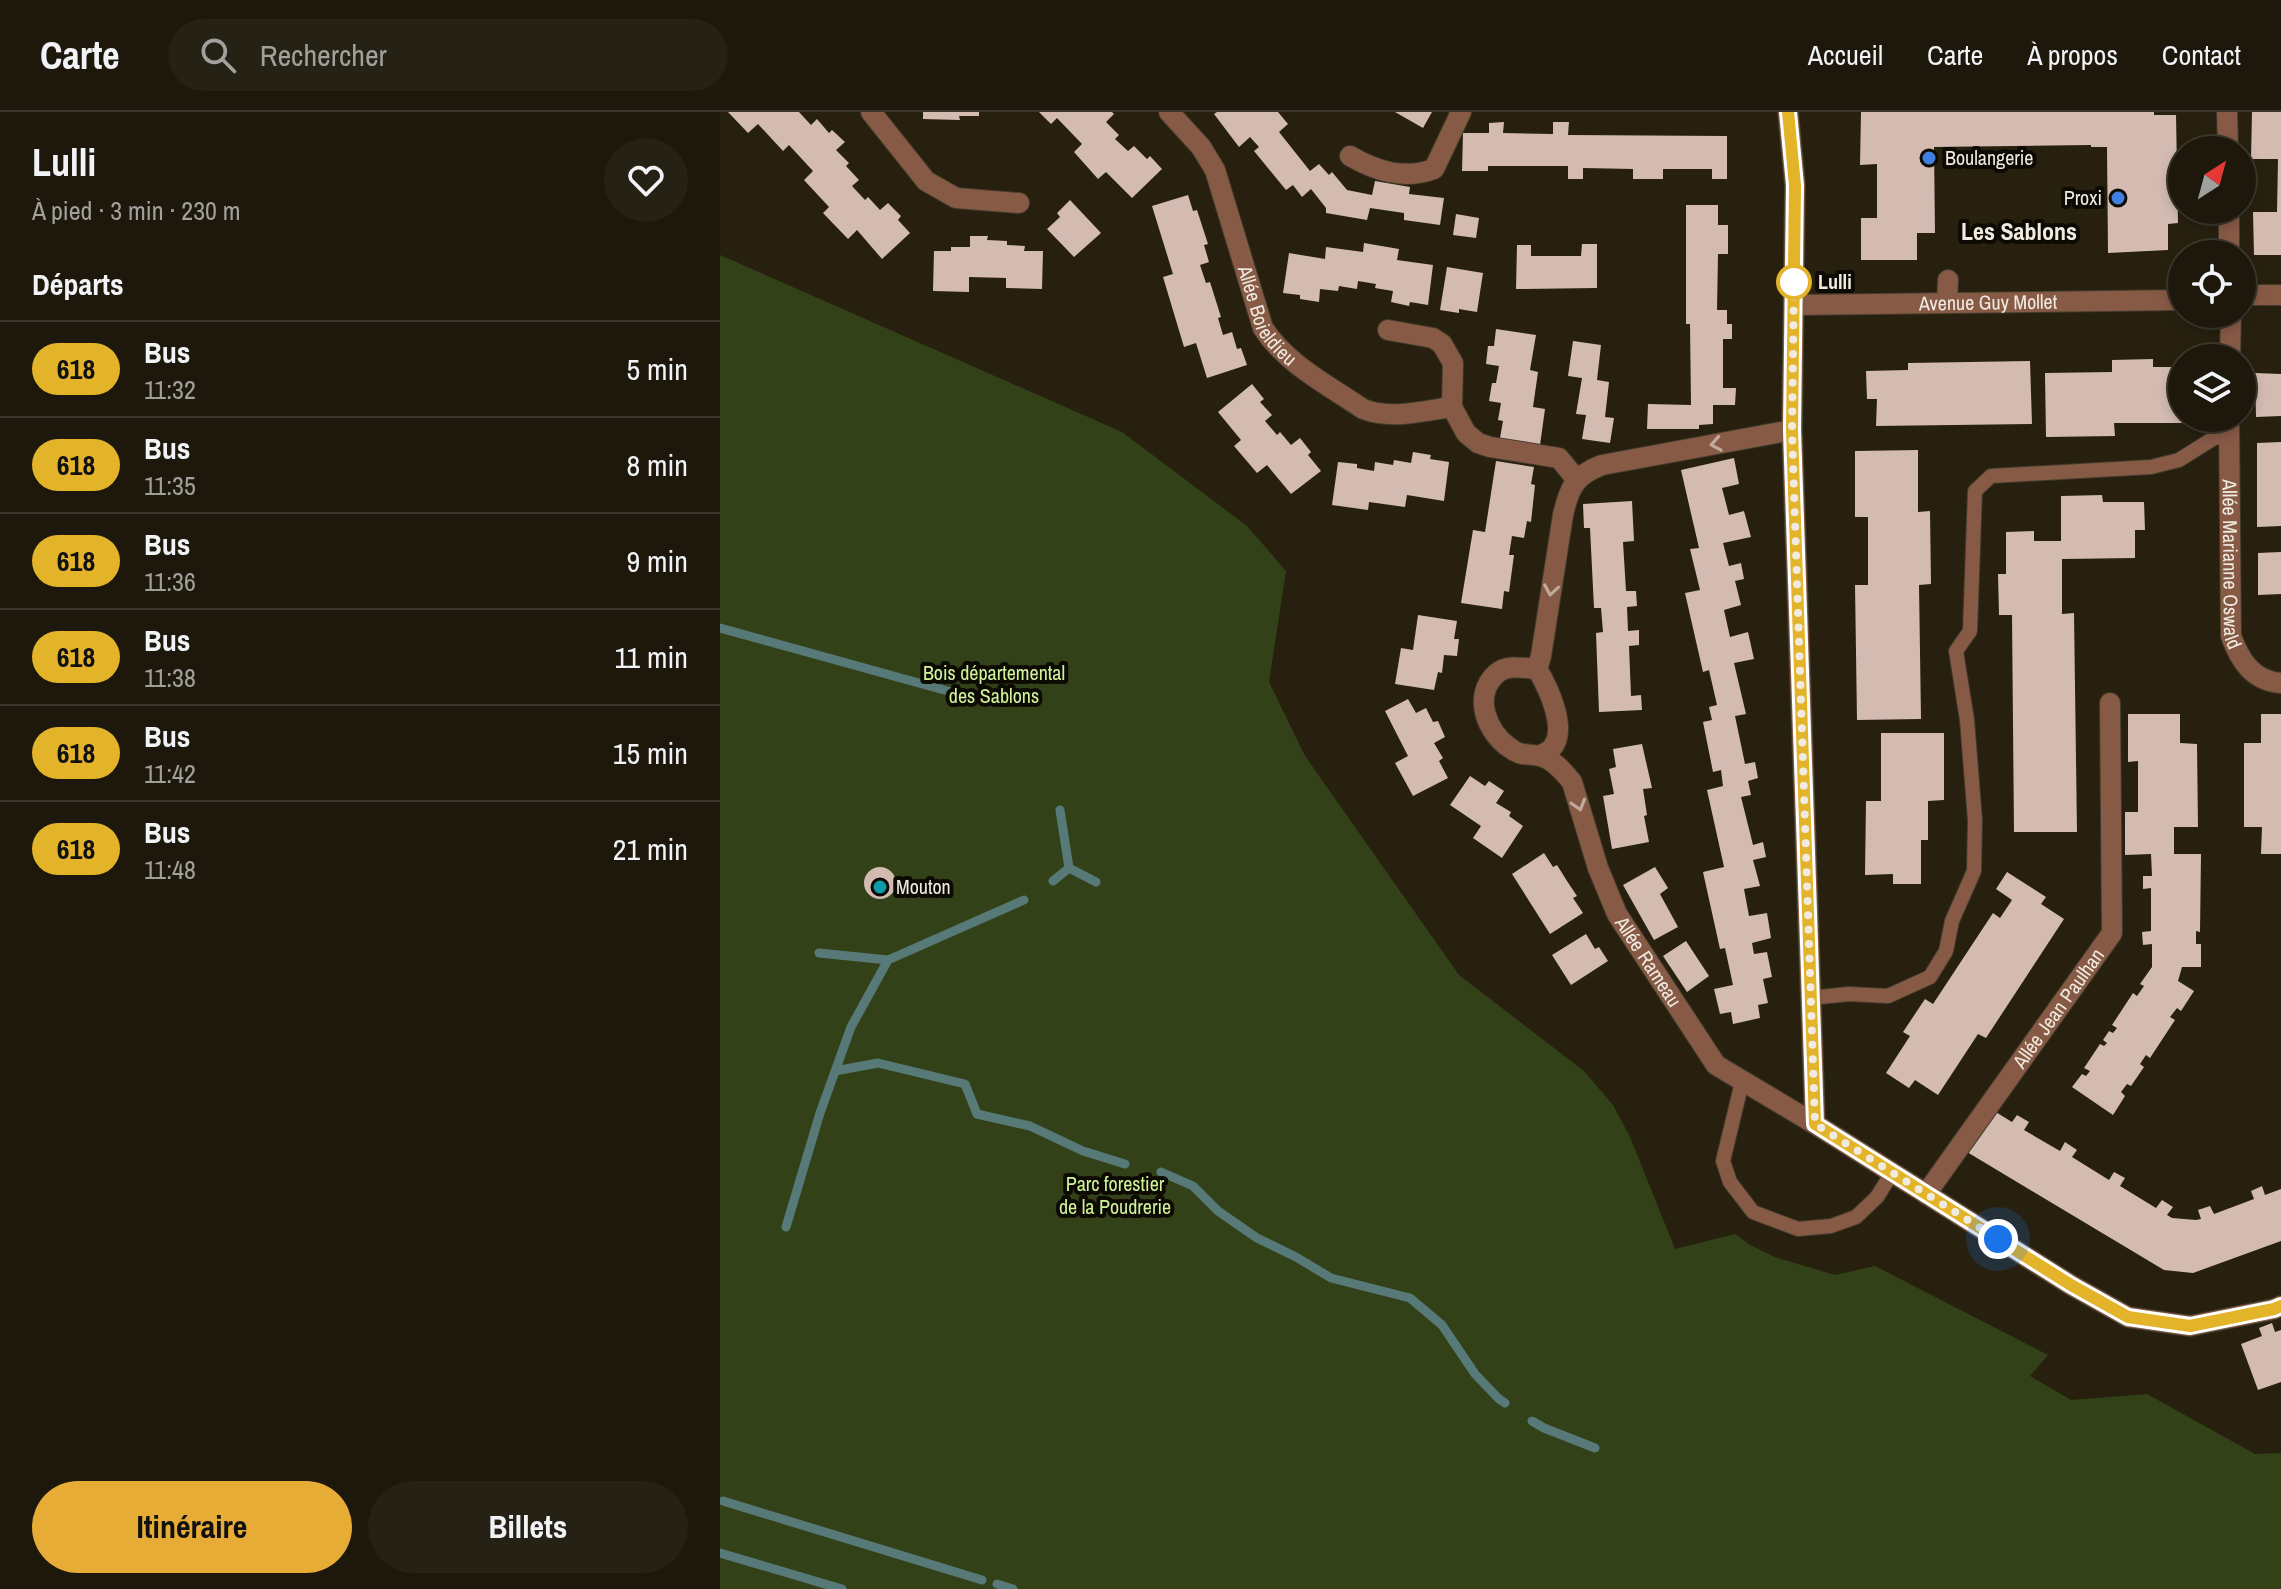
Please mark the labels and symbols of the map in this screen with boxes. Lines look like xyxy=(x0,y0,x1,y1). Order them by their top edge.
north arrow xyxy=(2168,136,2256,224)
place label: Boulangerie xyxy=(1945,144,2033,171)
marker: Boulangerie xyxy=(1920,149,1938,167)
place label: Proxi xyxy=(2064,184,2102,211)
marker: Proxi xyxy=(2109,189,2127,207)
district label: Les Sablons xyxy=(1961,215,2077,247)
street label: Allée Boieldieu xyxy=(1231,261,1303,371)
marker: Lulli xyxy=(1777,265,1811,299)
place label: Lulli xyxy=(1818,268,1852,295)
street label: Avenue Guy Mollet xyxy=(1918,288,2058,316)
one-way arrow xyxy=(1709,434,1722,451)
street label: Allée Marianne Oswald xyxy=(2217,478,2249,653)
one-way arrow xyxy=(1543,583,1560,597)
park label: Bois départemental des Sablons xyxy=(923,659,1065,709)
one-way arrow xyxy=(1569,798,1585,812)
place label: Mouton xyxy=(896,873,951,900)
marker: Mouton xyxy=(871,878,889,896)
street label: Allée Rameau xyxy=(1609,910,1688,1012)
street label: Allée Jean Paulhan xyxy=(2005,943,2110,1074)
park label: Parc forestier de la Poudrerie xyxy=(1059,1170,1171,1220)
your location xyxy=(1978,1219,2018,1259)

